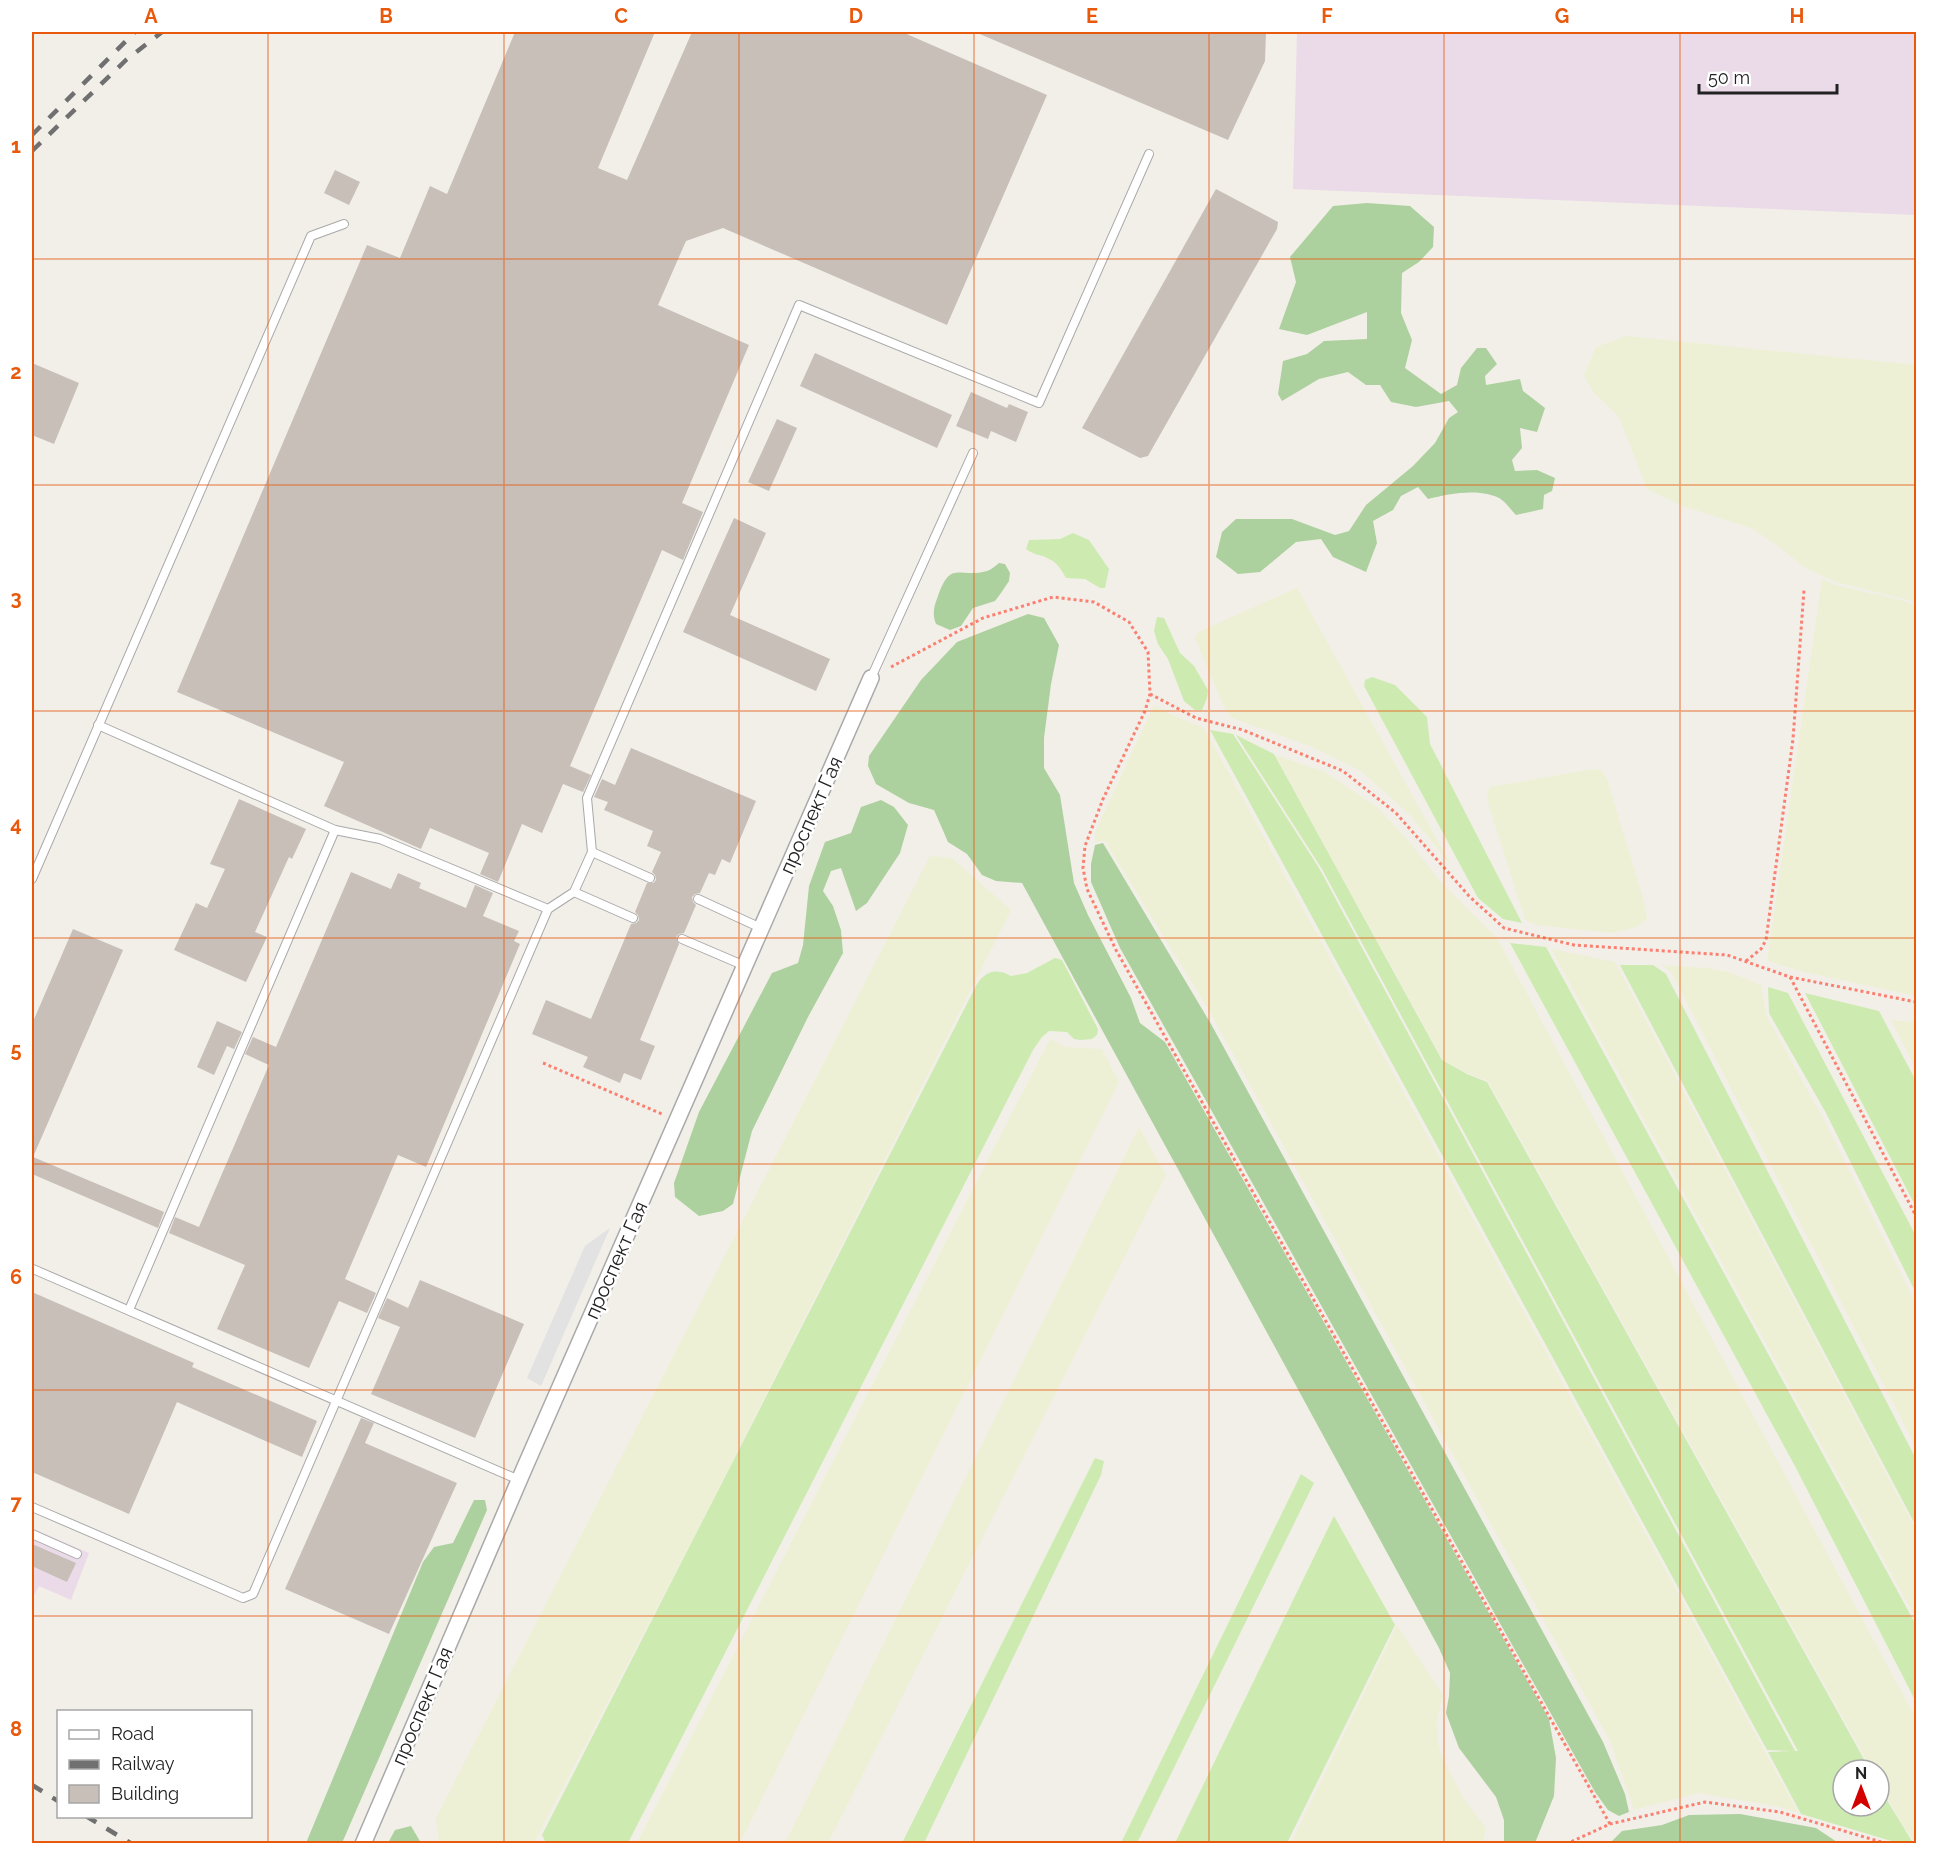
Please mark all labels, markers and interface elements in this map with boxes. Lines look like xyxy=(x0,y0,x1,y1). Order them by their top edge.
text: A xyxy=(144,4,158,28)
text: B xyxy=(379,4,393,28)
text: C xyxy=(614,4,628,28)
text: D xyxy=(849,4,863,28)
text: E xyxy=(1086,4,1098,28)
text: F xyxy=(1321,4,1333,28)
text: G xyxy=(1555,4,1569,28)
text: H xyxy=(1790,4,1804,28)
scale bar xyxy=(1699,57,1837,95)
text: 50 m xyxy=(1708,67,1750,88)
text: 1 xyxy=(11,134,21,158)
text: 2 xyxy=(10,360,22,384)
text: 3 xyxy=(10,586,22,610)
street label: проспект Гая xyxy=(774,752,848,878)
text: 4 xyxy=(10,812,22,836)
text: 5 xyxy=(10,1038,22,1062)
street label: проспект Гая xyxy=(579,1197,653,1323)
text: 6 xyxy=(10,1265,22,1289)
text: 7 xyxy=(10,1491,22,1515)
street label: проспект Гая xyxy=(386,1643,458,1769)
legend xyxy=(57,1710,252,1818)
text: 8 xyxy=(10,1717,22,1741)
text: Road xyxy=(111,1723,154,1744)
text: Railway xyxy=(111,1753,175,1774)
north arrow xyxy=(1831,1758,1891,1818)
text: N xyxy=(1855,1764,1867,1783)
text: Building xyxy=(111,1783,179,1804)

